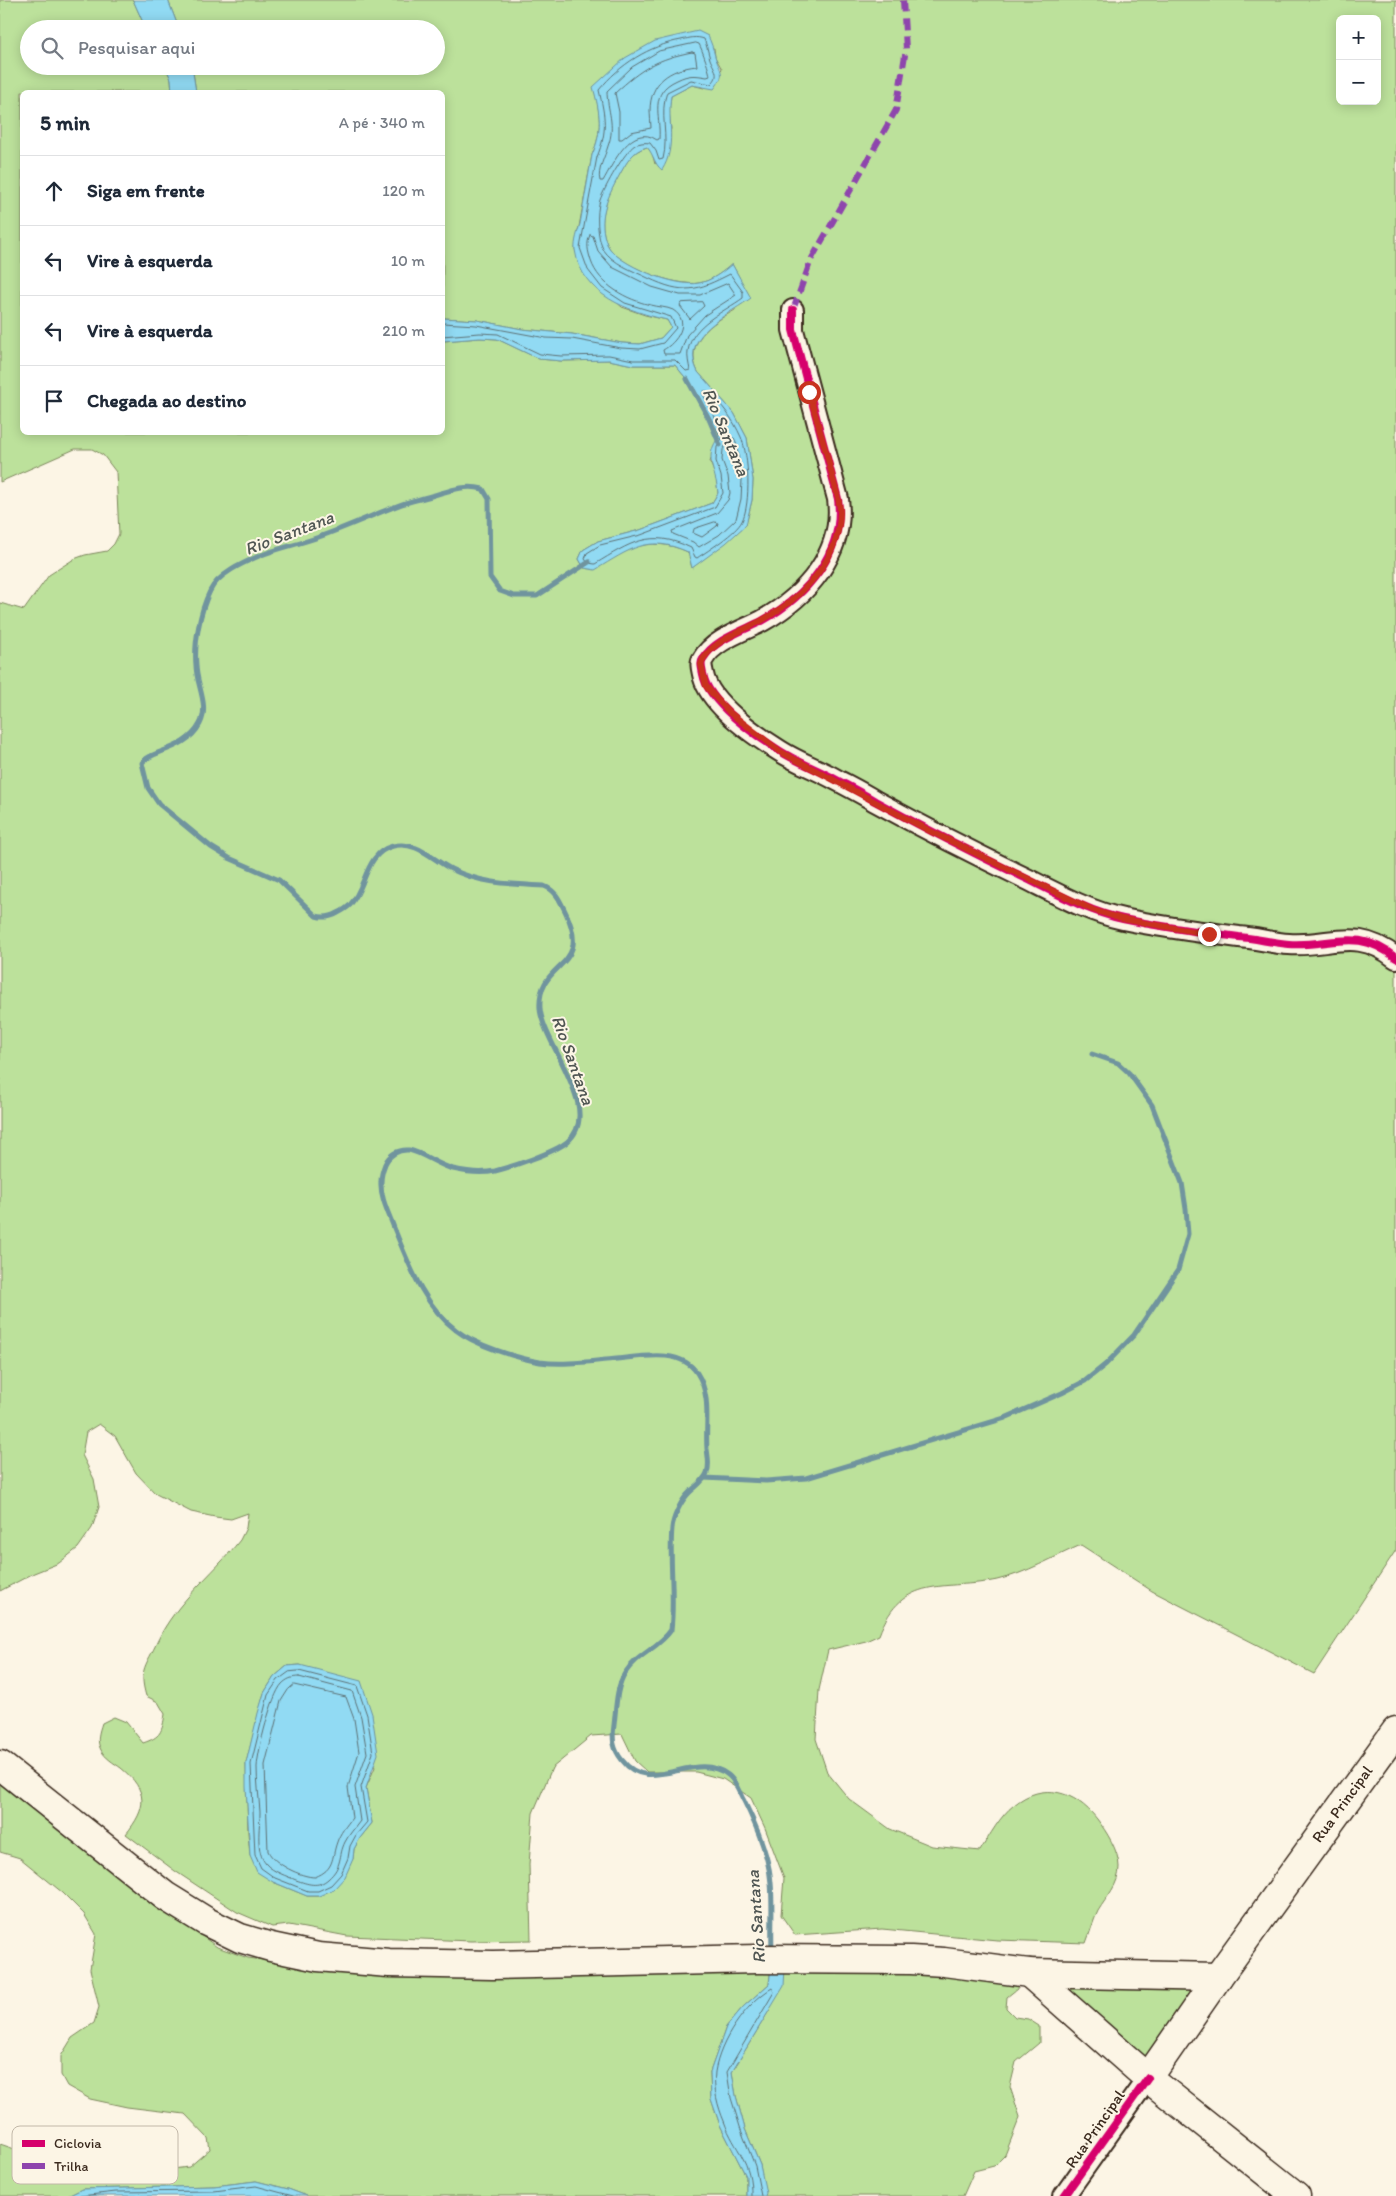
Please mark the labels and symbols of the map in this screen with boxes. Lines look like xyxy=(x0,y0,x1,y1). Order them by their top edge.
route start xyxy=(798,381,821,404)
water label: Rio Santana xyxy=(698,385,755,480)
water label: Rio Santana xyxy=(241,506,338,560)
route end xyxy=(1198,923,1221,946)
water label: Rio Santana xyxy=(547,1012,600,1109)
street label: Rua Principal xyxy=(1308,1761,1377,1846)
water label: Rio Santana xyxy=(742,1868,770,1964)
street label: Rua Principal xyxy=(1061,2086,1129,2172)
legend xyxy=(12,2126,178,2184)
text: Ciclovia xyxy=(54,2135,102,2152)
text: Trilha xyxy=(54,2158,88,2175)

